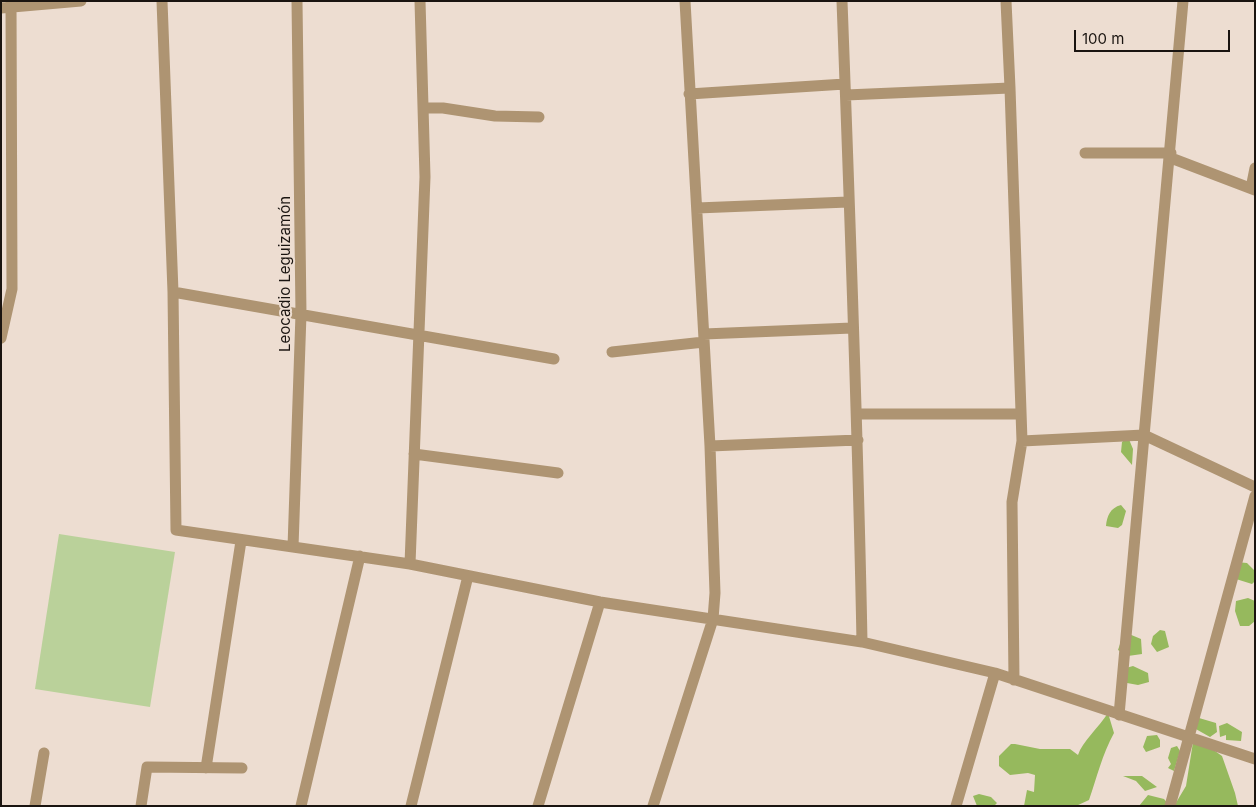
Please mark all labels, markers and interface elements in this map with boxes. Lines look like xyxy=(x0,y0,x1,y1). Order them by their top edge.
scale bar xyxy=(1076,20,1232,52)
text: 100 m xyxy=(1082,29,1124,48)
street label: Leocadio Leguizamón xyxy=(276,196,294,352)

